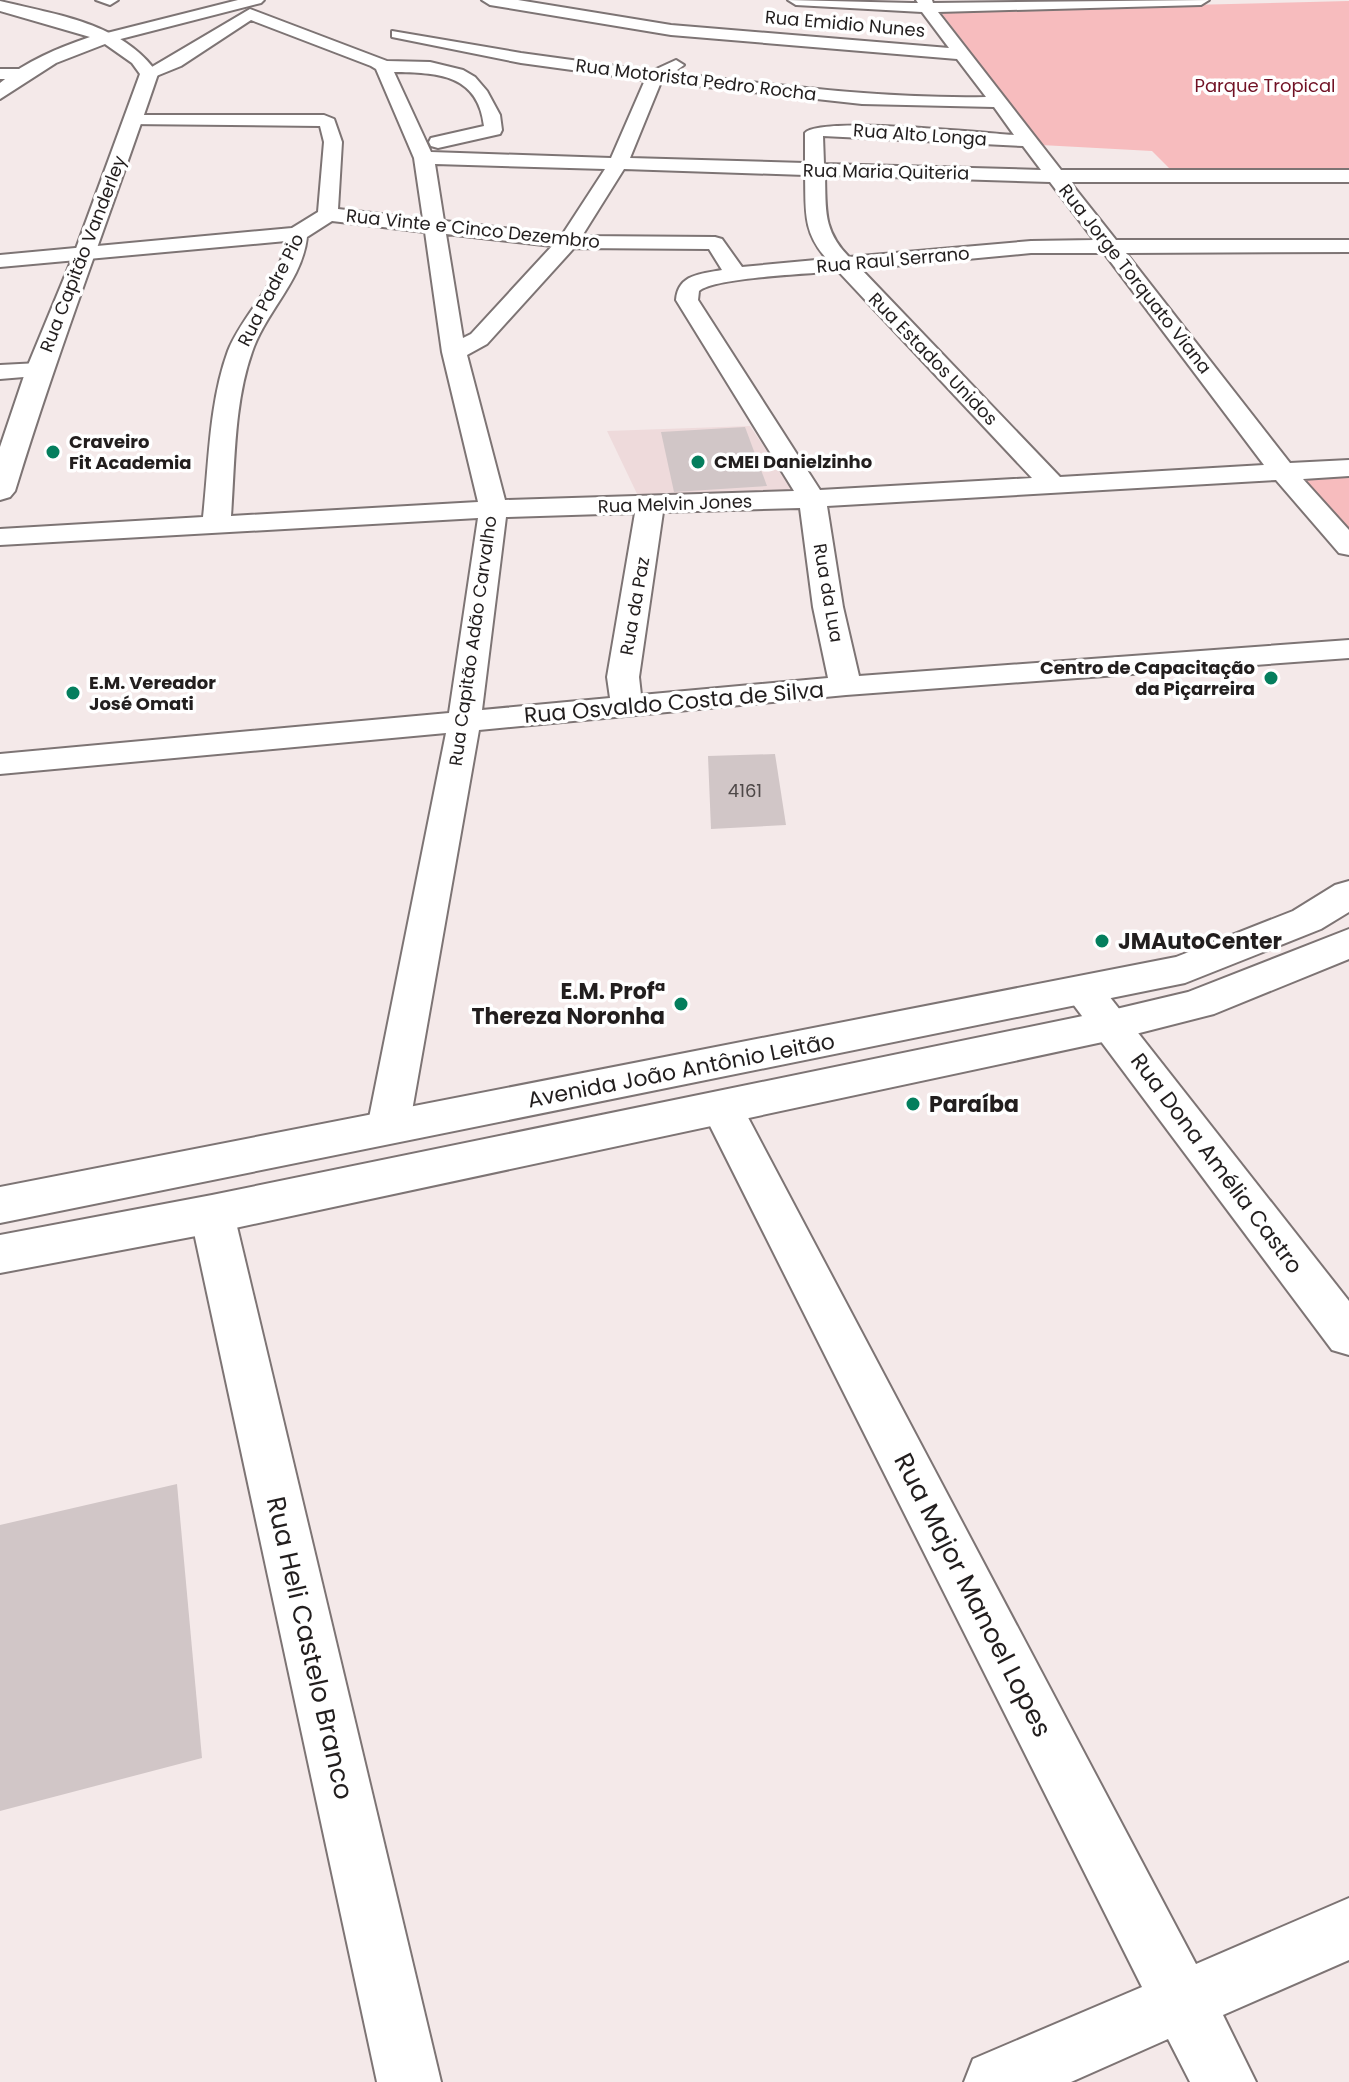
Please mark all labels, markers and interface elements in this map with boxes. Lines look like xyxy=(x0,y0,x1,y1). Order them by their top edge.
street label: Rua Emidio Nunes xyxy=(764,4,926,43)
street label: Rua Motorista Pedro Rocha xyxy=(574,52,818,107)
park label: Parque Tropical xyxy=(1194,73,1336,98)
street label: Rua Alto Longa xyxy=(852,117,988,152)
street label: Rua Capitão Vanderley xyxy=(33,152,132,356)
street label: Rua Maria Quiteria xyxy=(803,158,969,185)
street label: Rua Jorge Torquato Viana xyxy=(1053,179,1217,379)
street label: Rua Vinte e Cinco Dezembro xyxy=(345,203,601,254)
street label: Rua Padre Pio xyxy=(231,229,310,350)
street label: Rua Raul Serrano xyxy=(815,240,971,279)
street label: Rua Estados Unidos xyxy=(863,287,1003,431)
place label: Craveiro Fit Academia xyxy=(69,429,192,475)
marker: Craveiro Fit Academia xyxy=(44,443,62,461)
place label: CMEI Danielzinho xyxy=(714,449,872,474)
marker: CMEI Danielzinho xyxy=(689,453,707,471)
street label: Rua Melvin Jones xyxy=(597,488,753,519)
street label: Rua Capitão Adão Carvalho xyxy=(443,514,502,768)
street label: Rua da Lua xyxy=(807,541,849,644)
street label: Rua da Paz xyxy=(614,555,655,657)
place label: Centro de Capacitação da Piçarreira xyxy=(1040,655,1255,701)
marker: Centro de Capacitação da Piçarreira xyxy=(1262,669,1280,687)
place label: E.M. Vereador José Omati xyxy=(89,670,216,716)
street label: Rua Osvaldo Costa de Silva xyxy=(523,674,825,731)
marker: E.M. Vereador José Omati xyxy=(64,684,82,702)
house number: 4161 xyxy=(728,778,762,803)
place label: JMAutoCenter xyxy=(1118,926,1282,957)
marker: JMAutoCenter xyxy=(1093,932,1111,950)
place label: E.M. Profª Thereza Noronha xyxy=(472,976,665,1032)
marker: E.M. Profª Thereza Noronha xyxy=(672,995,690,1013)
street label: Avenida João Antônio Leitão xyxy=(525,1025,837,1116)
street label: Rua Dona Amélia Castro xyxy=(1123,1047,1310,1280)
place label: Paraíba xyxy=(929,1089,1019,1120)
marker: Paraíba xyxy=(904,1095,922,1113)
street label: Rua Major Manoel Lopes xyxy=(886,1447,1060,1743)
street label: Rua Heli Castelo Branco xyxy=(258,1493,362,1803)

